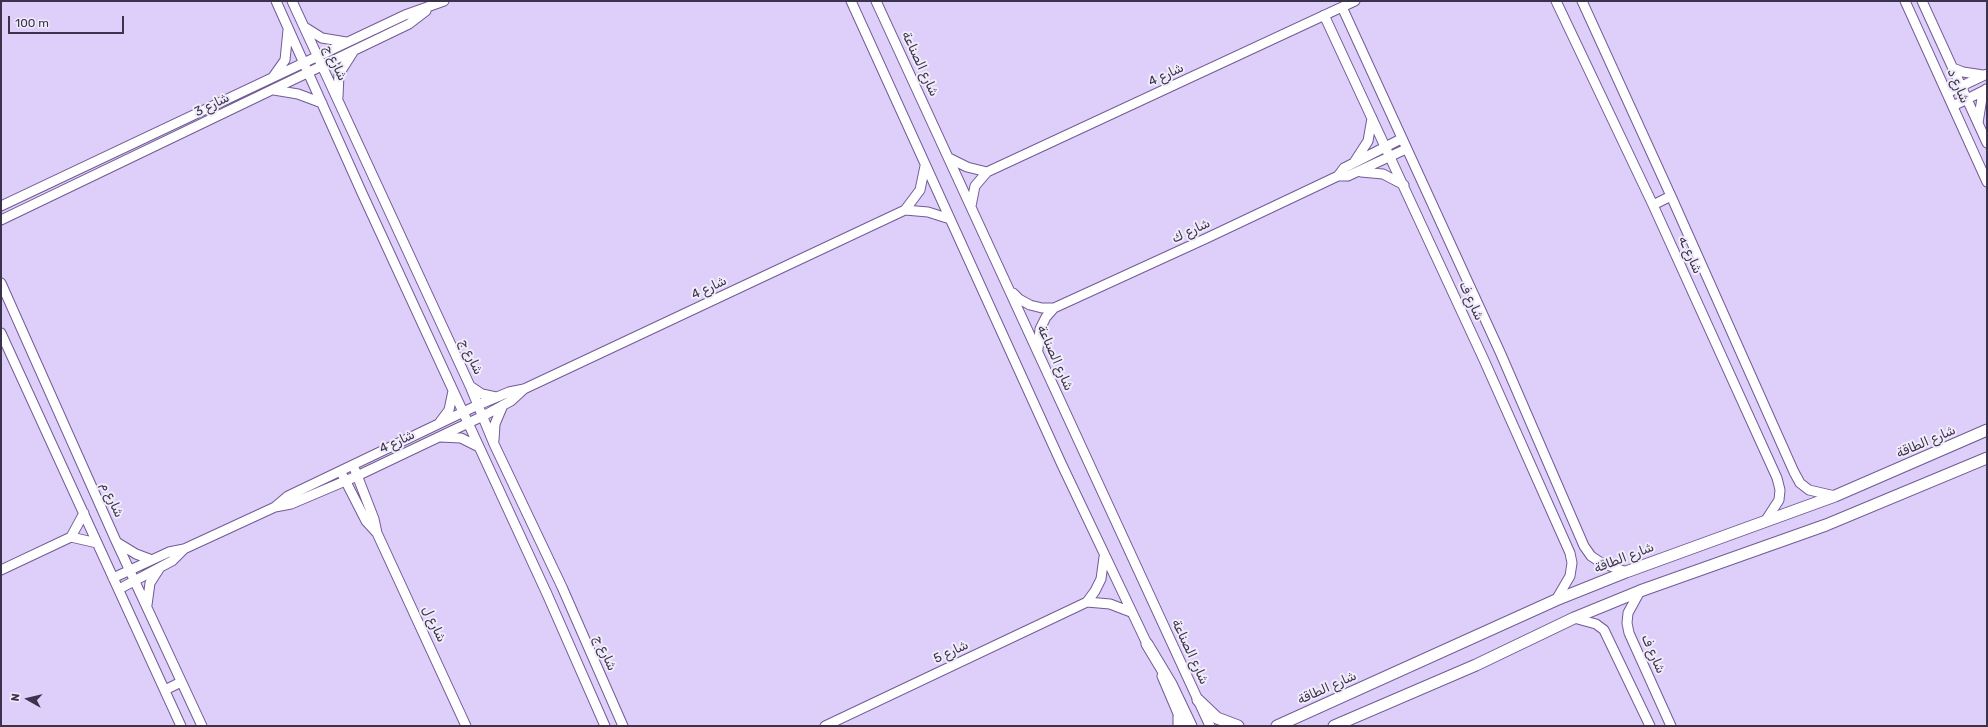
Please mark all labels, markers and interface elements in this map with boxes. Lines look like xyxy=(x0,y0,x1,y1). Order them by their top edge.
scale bar xyxy=(10,8,126,34)
text: 100 m xyxy=(15,16,49,30)
street label: شارع الصناعة xyxy=(898,29,942,99)
street label: شارع ج xyxy=(320,43,350,83)
street label: شارع 4 xyxy=(1146,60,1186,90)
street label: شارع د xyxy=(1943,66,1973,106)
street label: شارع 3 xyxy=(192,90,232,120)
street label: شارع ك xyxy=(1169,215,1213,247)
street label: شارع ـه xyxy=(1675,234,1705,276)
street label: شارع 4 xyxy=(689,273,729,303)
street label: شارع ف xyxy=(1455,279,1487,323)
street label: شارع الصناعة xyxy=(1034,323,1076,393)
street label: شارع ج xyxy=(456,337,486,377)
street label: شارع الطاقة xyxy=(1894,423,1958,461)
street label: شارع 4 xyxy=(377,427,417,457)
street label: شارع م xyxy=(97,480,127,520)
street label: شارع الطاقة xyxy=(1592,539,1656,577)
street label: شارع ل xyxy=(419,603,449,645)
street label: شارع الصناعة xyxy=(1168,617,1212,687)
street label: شارع ف xyxy=(1638,632,1668,676)
street label: شارع ج xyxy=(590,633,620,673)
street label: شارع 5 xyxy=(931,637,971,667)
street label: شارع الطاقة xyxy=(1295,668,1359,708)
north arrow xyxy=(8,679,48,719)
text: N xyxy=(9,692,23,702)

